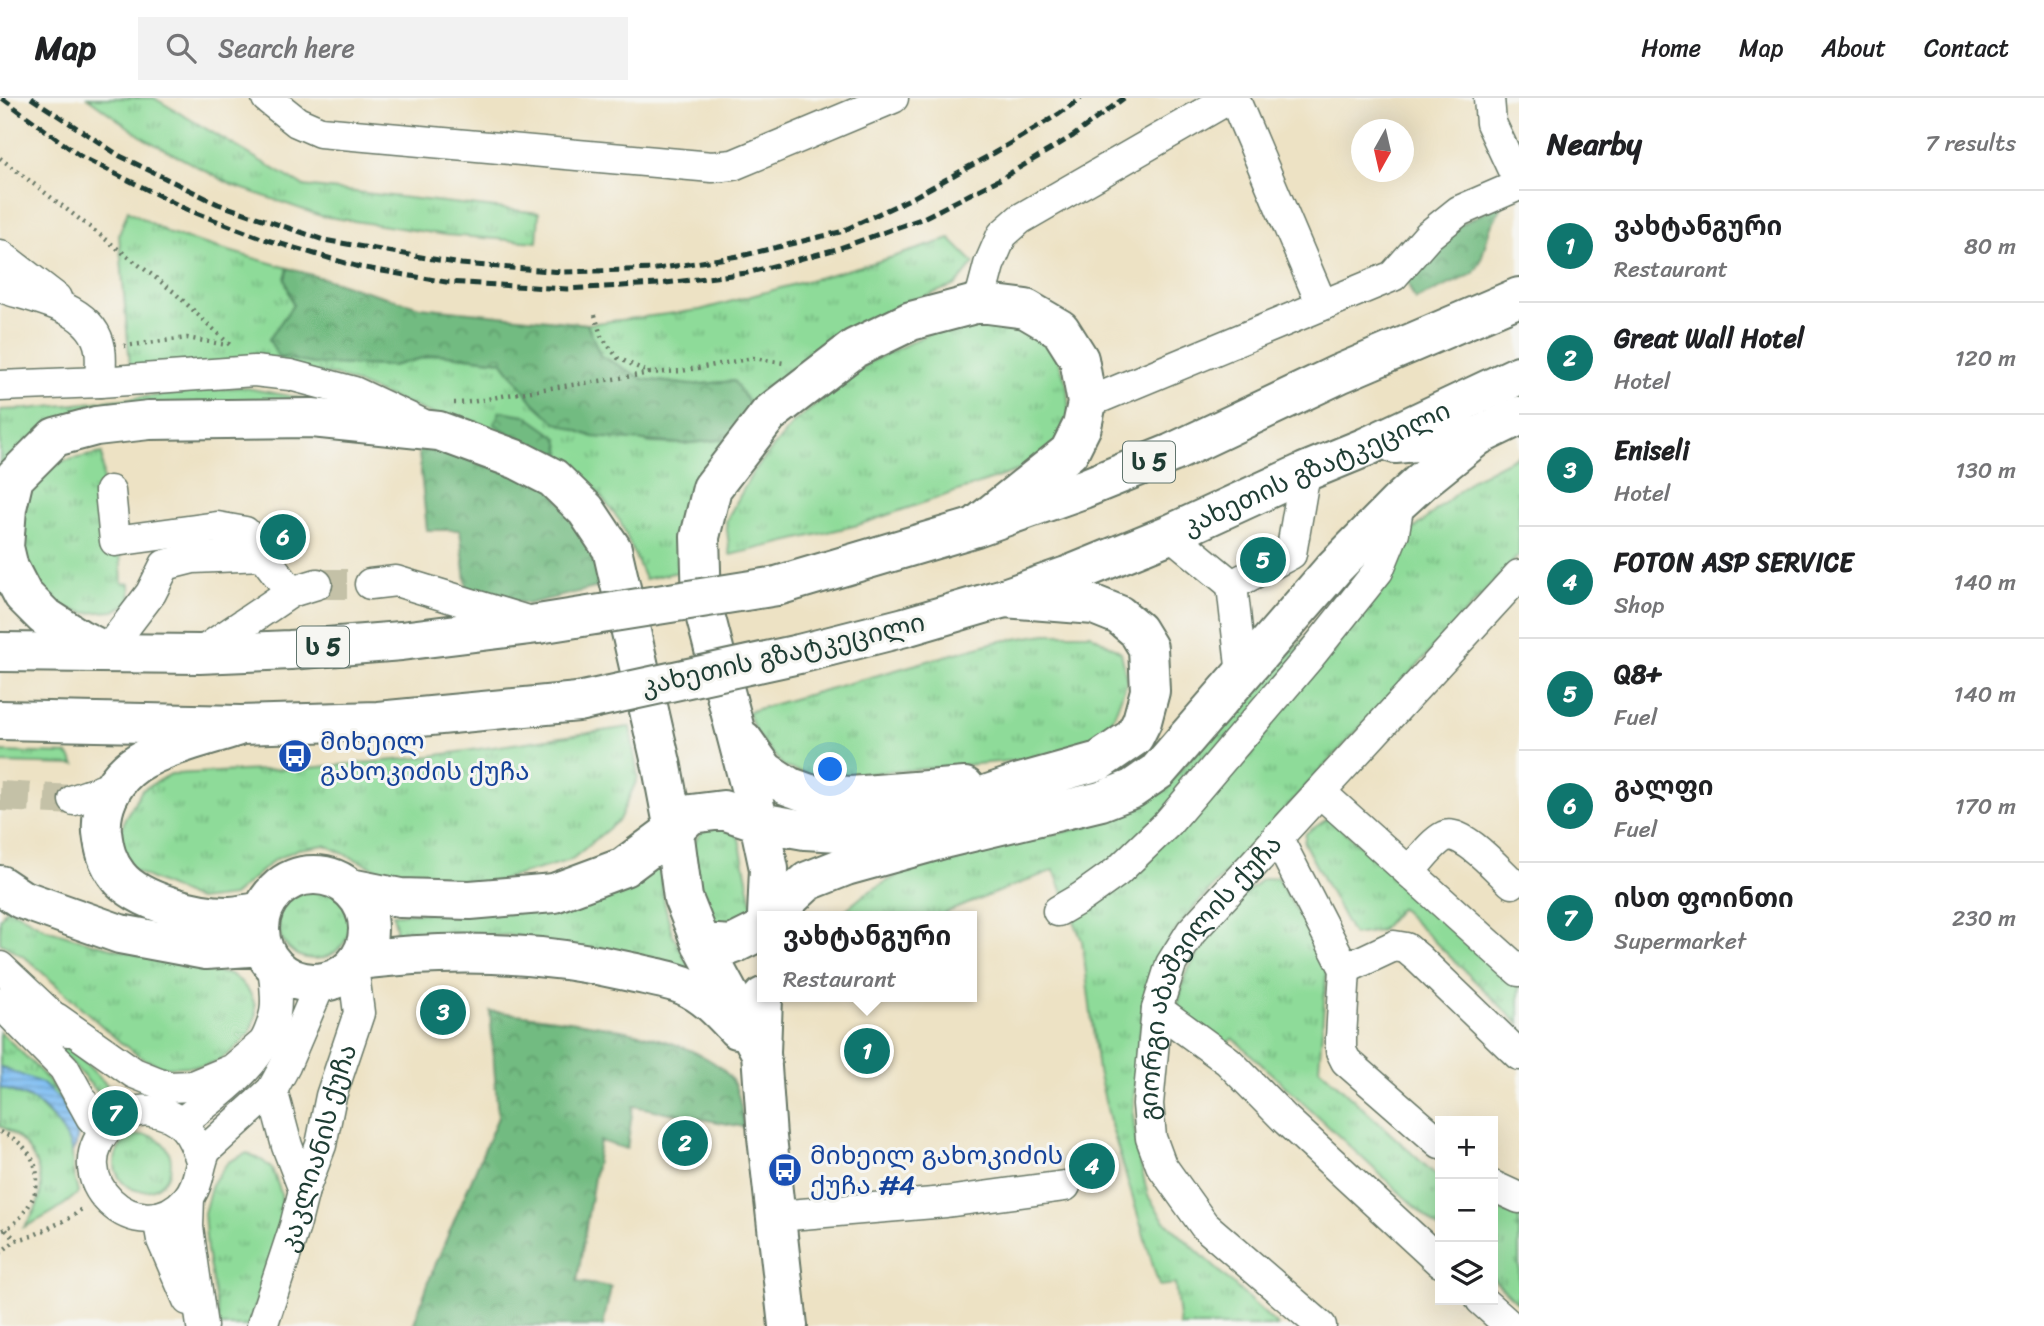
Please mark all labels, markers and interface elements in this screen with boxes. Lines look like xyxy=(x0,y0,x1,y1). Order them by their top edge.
search box xyxy=(138,17,628,80)
text: Map xyxy=(35,19,96,77)
text: Search here xyxy=(218,25,355,71)
text: Home xyxy=(1641,27,1701,69)
text: Map xyxy=(1739,27,1783,69)
text: About xyxy=(1821,27,1886,69)
text: Contact xyxy=(1924,27,2009,69)
icon: search xyxy=(162,29,200,67)
text: Nearby xyxy=(1547,117,1642,171)
north arrow xyxy=(1351,119,1414,182)
text: 7 results xyxy=(1926,123,2016,164)
text: ვახტანგური xyxy=(1614,203,1782,249)
text: 1 xyxy=(1565,226,1575,267)
text: 80 m xyxy=(1964,226,2016,267)
text: Restaurant xyxy=(1614,249,1728,290)
text: Great Wall Hotel xyxy=(1614,315,1804,361)
text: 2 xyxy=(1563,338,1577,379)
text: 120 m xyxy=(1955,338,2016,379)
text: Hotel xyxy=(1614,361,1670,402)
street label: კახეთის გზატკეცილი xyxy=(1174,387,1458,548)
text: Eniseli xyxy=(1614,427,1690,473)
road number: ს 5 xyxy=(1123,442,1175,482)
text: 3 xyxy=(1564,450,1576,491)
text: 130 m xyxy=(1955,450,2016,491)
text: Hotel xyxy=(1614,473,1670,514)
pin: 6 xyxy=(260,511,306,563)
pin: 5 xyxy=(1240,534,1286,586)
text: FOTON ASP SERVICE xyxy=(1614,539,1854,585)
text: 4 xyxy=(1563,562,1577,603)
text: 140 m xyxy=(1954,562,2016,603)
text: Shop xyxy=(1614,585,1664,626)
street label: კახეთის გზატკეცილი xyxy=(637,599,929,709)
road number: ს 5 xyxy=(297,626,349,668)
text: Q8+ xyxy=(1614,651,1662,697)
text: 5 xyxy=(1563,674,1577,715)
text: 140 m xyxy=(1954,674,2016,715)
text: Fuel xyxy=(1614,697,1657,738)
place label: მიხეილ გახოკიძის ქუჩა xyxy=(320,718,529,794)
bus stop icon: მიხეილ გახოკიძის ქუჩა xyxy=(276,737,314,775)
your location xyxy=(813,752,847,786)
text: გალფი xyxy=(1614,763,1713,809)
text: 6 xyxy=(1563,786,1577,827)
text: 170 m xyxy=(1955,786,2016,827)
text: Fuel xyxy=(1614,809,1657,850)
street label: გიორგი აბაშვილის ქუჩა xyxy=(1125,823,1293,1123)
text: ისთ ფოინთი xyxy=(1614,875,1794,921)
text: 7 xyxy=(1563,898,1577,939)
text: 230 m xyxy=(1952,898,2016,939)
popup xyxy=(757,911,977,1002)
text: ვახტანგური xyxy=(783,913,951,959)
text: Supermarket xyxy=(1614,921,1746,962)
text: Restaurant xyxy=(783,959,897,1000)
pin: 3 xyxy=(420,986,466,1038)
pin: 1 xyxy=(844,1025,890,1077)
street label: კაკლიანის ქუჩა xyxy=(265,1037,370,1258)
pin: 7 xyxy=(92,1087,138,1139)
map controls xyxy=(1435,1116,1498,1305)
button: + xyxy=(1435,1116,1498,1179)
pin: 2 xyxy=(662,1117,708,1169)
place label: მიხეილ გახოკიძის ქუჩა #4 xyxy=(810,1132,1063,1208)
pin: 4 xyxy=(1069,1140,1115,1192)
bus stop icon: მიხეილ გახოკიძის ქუჩა #4 xyxy=(766,1151,804,1189)
button: − xyxy=(1435,1179,1498,1242)
button: layers xyxy=(1435,1242,1498,1305)

